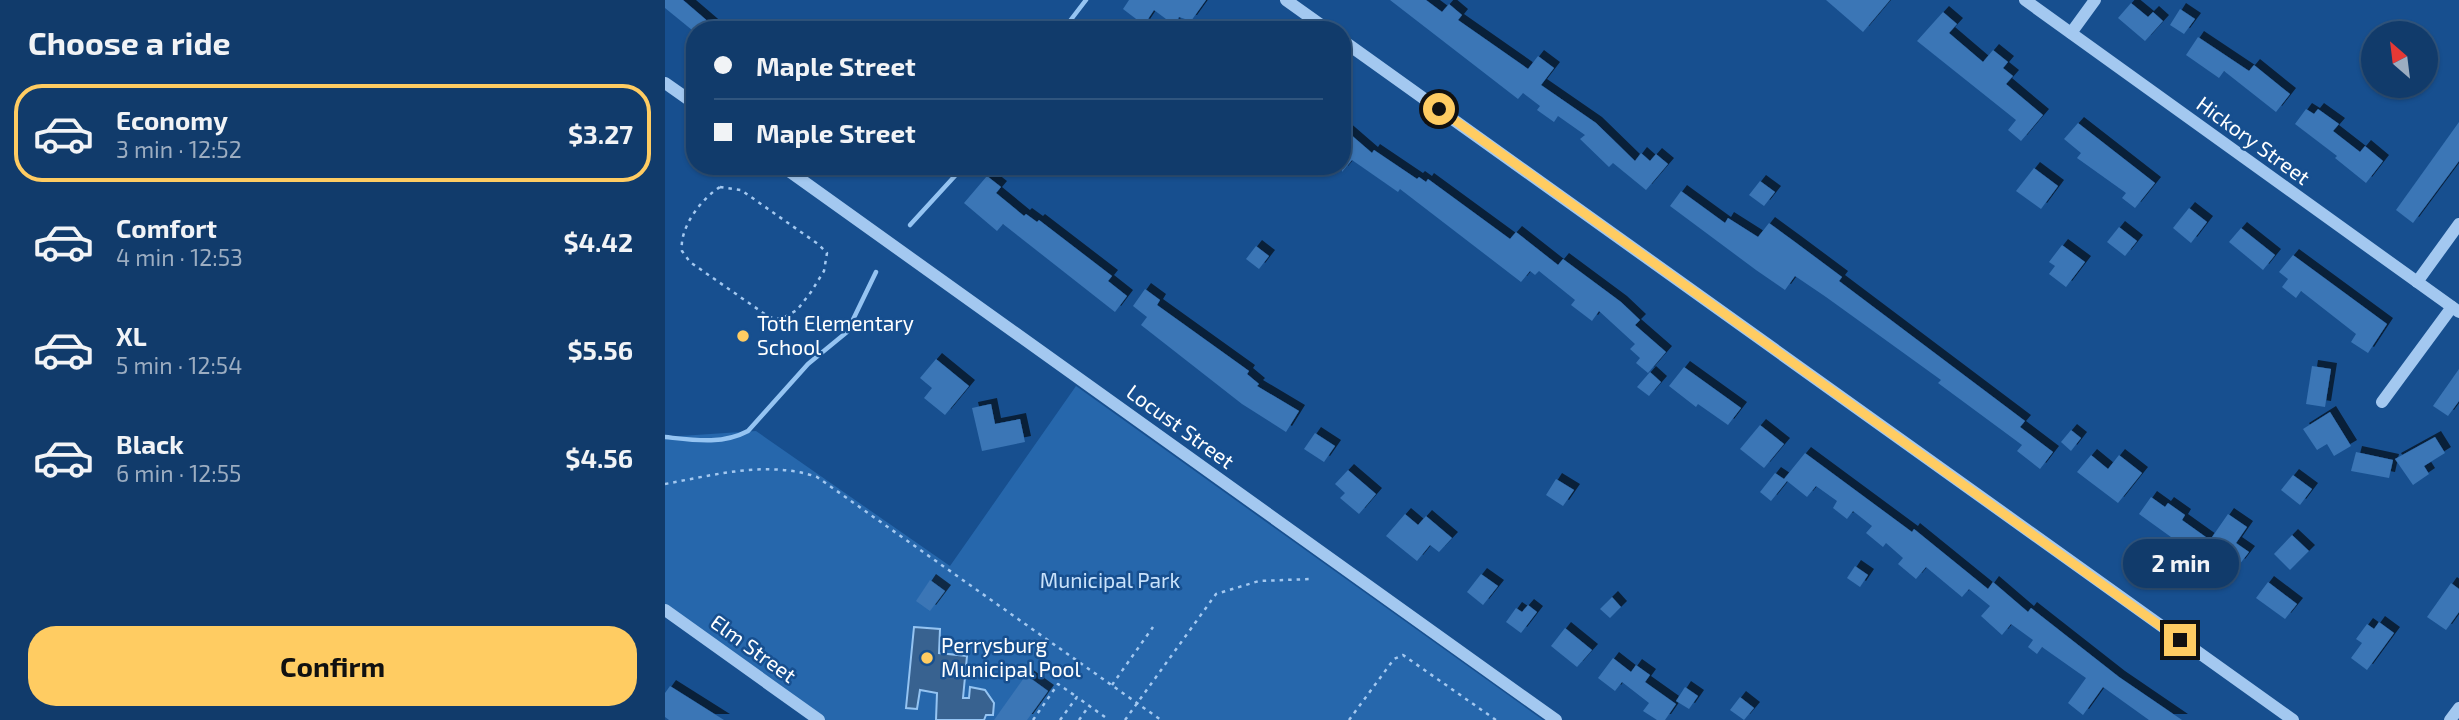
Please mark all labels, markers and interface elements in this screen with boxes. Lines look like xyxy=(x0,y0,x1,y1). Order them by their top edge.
north arrow xyxy=(2361,21,2438,98)
map controls xyxy=(2361,21,2438,98)
text: Choose a ride xyxy=(28,23,231,61)
text: Maple Street xyxy=(756,50,916,81)
street label: Hickory Street xyxy=(2192,90,2315,189)
route start xyxy=(1423,93,1455,125)
icon: car xyxy=(32,102,95,165)
text: Economy xyxy=(116,104,228,135)
text: Maple Street xyxy=(756,117,916,148)
text: $3.27 xyxy=(568,118,633,149)
text: 3 min · 12:52 xyxy=(116,135,242,163)
icon: car xyxy=(32,210,95,273)
text: Comfort xyxy=(116,212,217,243)
text: $4.42 xyxy=(563,226,633,257)
text: 4 min · 12:53 xyxy=(116,243,243,271)
place label: Toth Elementary School xyxy=(757,310,914,359)
icon: car xyxy=(32,318,95,381)
text: XL xyxy=(116,320,147,351)
marker: Toth Elementary School xyxy=(735,328,751,344)
text: $5.56 xyxy=(568,334,633,365)
text: 5 min · 12:54 xyxy=(116,351,242,379)
street label: Locust Street xyxy=(1122,378,1239,473)
icon: car xyxy=(32,426,95,489)
text: Black xyxy=(116,428,184,459)
text: $4.56 xyxy=(565,442,633,473)
text: 6 min · 12:55 xyxy=(116,459,241,487)
callout: 2 min xyxy=(2122,538,2238,588)
text: 2 min xyxy=(2152,549,2210,577)
park label: Municipal Park xyxy=(1040,567,1180,592)
street label: Elm Street xyxy=(706,608,801,687)
route end xyxy=(2164,624,2196,656)
button: Confirm xyxy=(28,626,637,706)
place label: Perrysburg Municipal Pool xyxy=(941,632,1081,681)
marker: Perrysburg Municipal Pool xyxy=(919,650,935,666)

